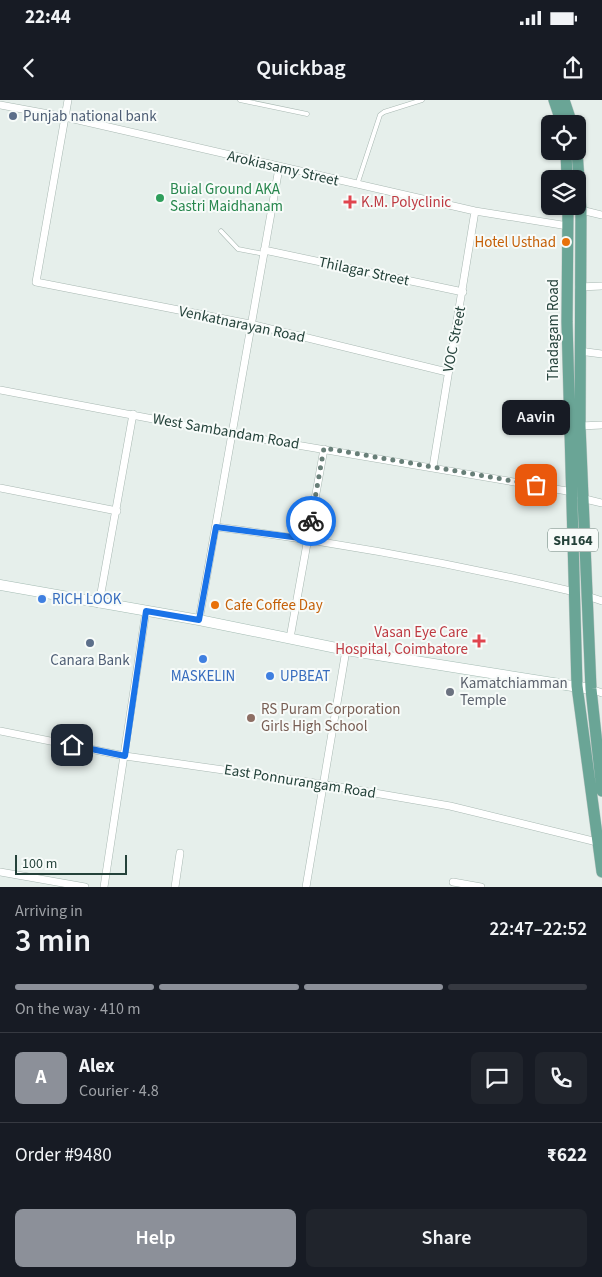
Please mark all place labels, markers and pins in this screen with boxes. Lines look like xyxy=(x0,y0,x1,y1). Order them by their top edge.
place label: Punjab national bank xyxy=(23,106,157,127)
marker: Punjab national bank xyxy=(7,110,19,122)
place label: Buial Ground AKA Sastri Maidhanam xyxy=(170,179,283,217)
marker: Buial Ground AKA Sastri Maidhanam xyxy=(154,192,166,204)
place label: K.M. Polyclinic xyxy=(361,192,451,213)
marker: K.M. Polyclinic xyxy=(343,195,357,209)
place label: Hotel Usthad xyxy=(475,232,556,253)
marker: Hotel Usthad xyxy=(560,236,572,248)
callout: Aavin xyxy=(502,400,570,435)
pin xyxy=(515,464,557,506)
place label: RICH LOOK xyxy=(52,589,122,610)
marker: RICH LOOK xyxy=(36,593,48,605)
place label: Cafe Coffee Day xyxy=(225,595,323,616)
marker: Cafe Coffee Day xyxy=(209,599,221,611)
place label: Vasan Eye Care Hospital, Coimbatore xyxy=(335,622,468,660)
marker: Vasan Eye Care Hospital, Coimbatore xyxy=(472,634,486,648)
marker: Canara Bank xyxy=(84,637,96,649)
place label: Canara Bank xyxy=(50,650,130,671)
marker: MASKELIN xyxy=(197,653,209,665)
place label: MASKELIN xyxy=(171,666,235,687)
place label: UPBEAT xyxy=(280,666,330,687)
marker: UPBEAT xyxy=(264,670,276,682)
place label: Kamatchiamman Temple xyxy=(460,673,568,711)
marker: Kamatchiamman Temple xyxy=(444,686,456,698)
place label: RS Puram Corporation Girls High School xyxy=(261,699,401,737)
marker: RS Puram Corporation Girls High School xyxy=(245,712,257,724)
pin xyxy=(51,724,93,766)

